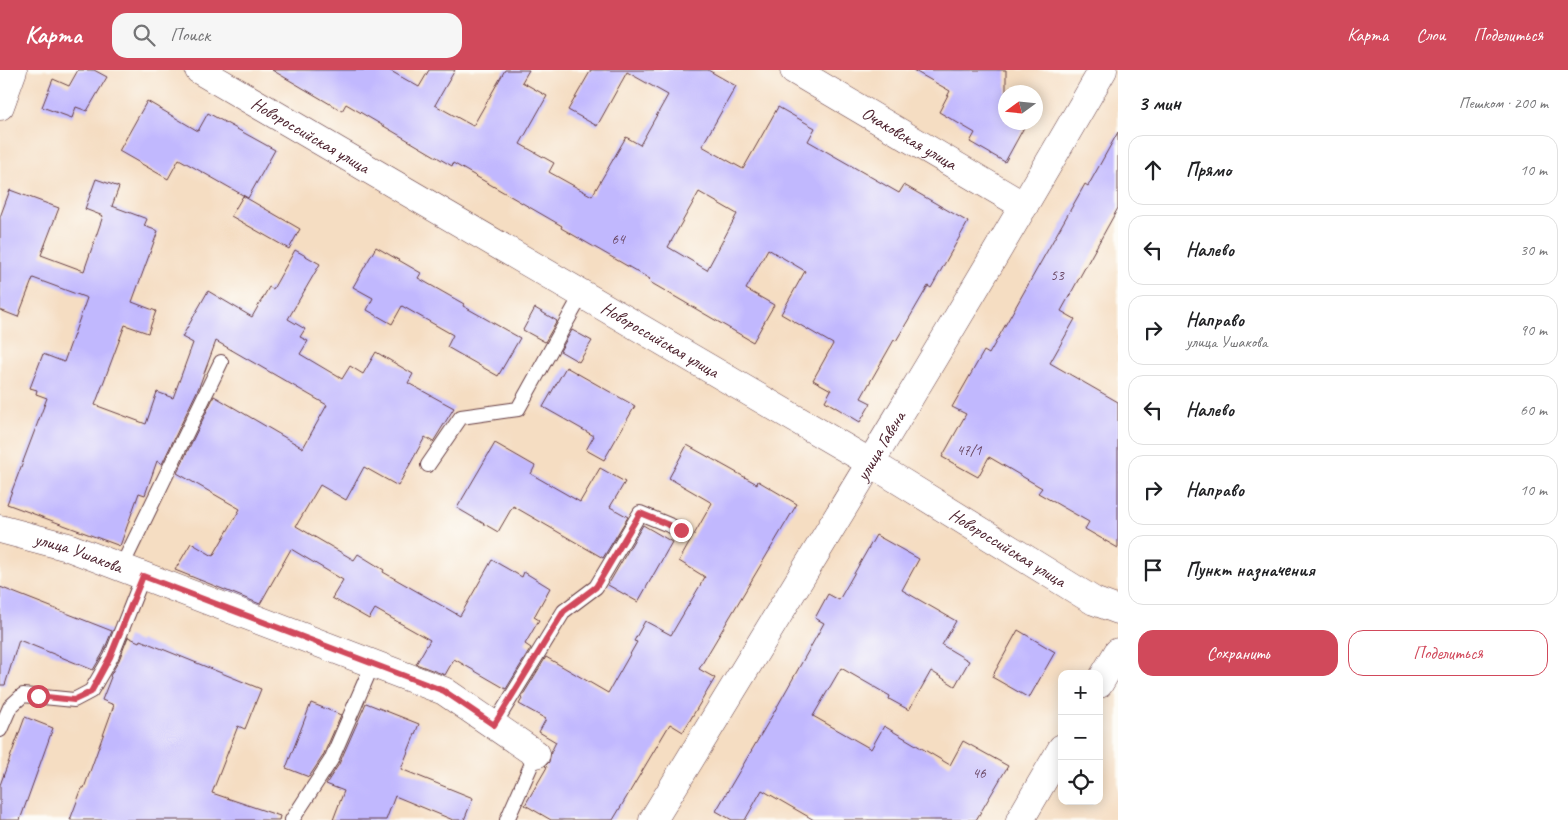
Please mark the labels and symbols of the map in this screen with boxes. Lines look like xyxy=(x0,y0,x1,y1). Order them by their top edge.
north arrow xyxy=(998,85,1043,130)
street label: Новороссийская улица xyxy=(248,92,375,179)
street label: Очаковская улица xyxy=(858,102,962,175)
house number: 64 xyxy=(611,230,626,249)
house number: 53 xyxy=(1050,266,1065,285)
street label: Новороссийская улица xyxy=(597,297,724,383)
street label: улица Гавена xyxy=(851,406,911,485)
house number: 47/1 xyxy=(956,441,983,460)
street label: Новороссийская улица xyxy=(945,503,1071,593)
route end xyxy=(670,519,693,542)
street label: улица Ушакова xyxy=(31,527,127,578)
route start xyxy=(27,685,50,708)
house number: 46 xyxy=(972,764,987,783)

